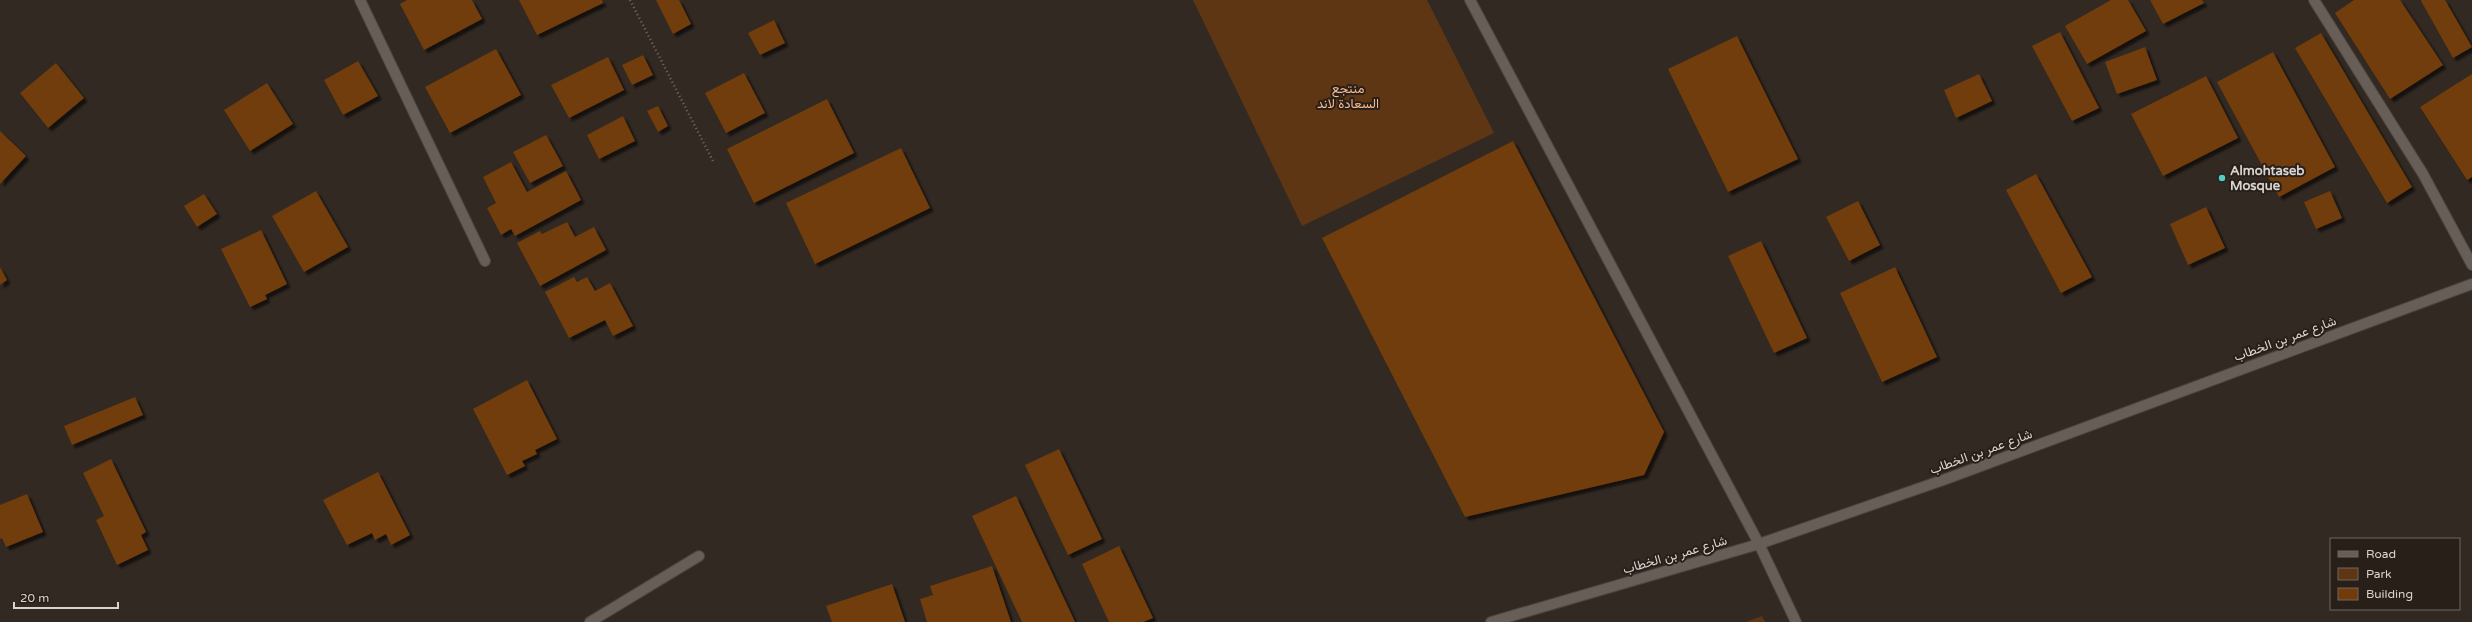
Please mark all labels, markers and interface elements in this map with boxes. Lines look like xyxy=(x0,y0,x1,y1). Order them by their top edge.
park label: منتجع السعادة لاند xyxy=(1317,81,1379,112)
place label: Almohtaseb Mosque xyxy=(2230,163,2305,194)
marker: Almohtaseb Mosque xyxy=(2217,173,2227,183)
street label: شارع عمر بن الخطاب xyxy=(2232,313,2339,366)
street label: شارع عمر بن الخطاب xyxy=(1928,426,2035,479)
street label: شارع عمر بن الخطاب xyxy=(1621,532,1729,579)
legend xyxy=(2330,538,2460,610)
text: Road xyxy=(2366,547,2396,561)
text: Park xyxy=(2366,567,2392,581)
scale bar xyxy=(14,584,118,610)
text: Building xyxy=(2366,587,2413,601)
text: 20 m xyxy=(20,591,49,605)

